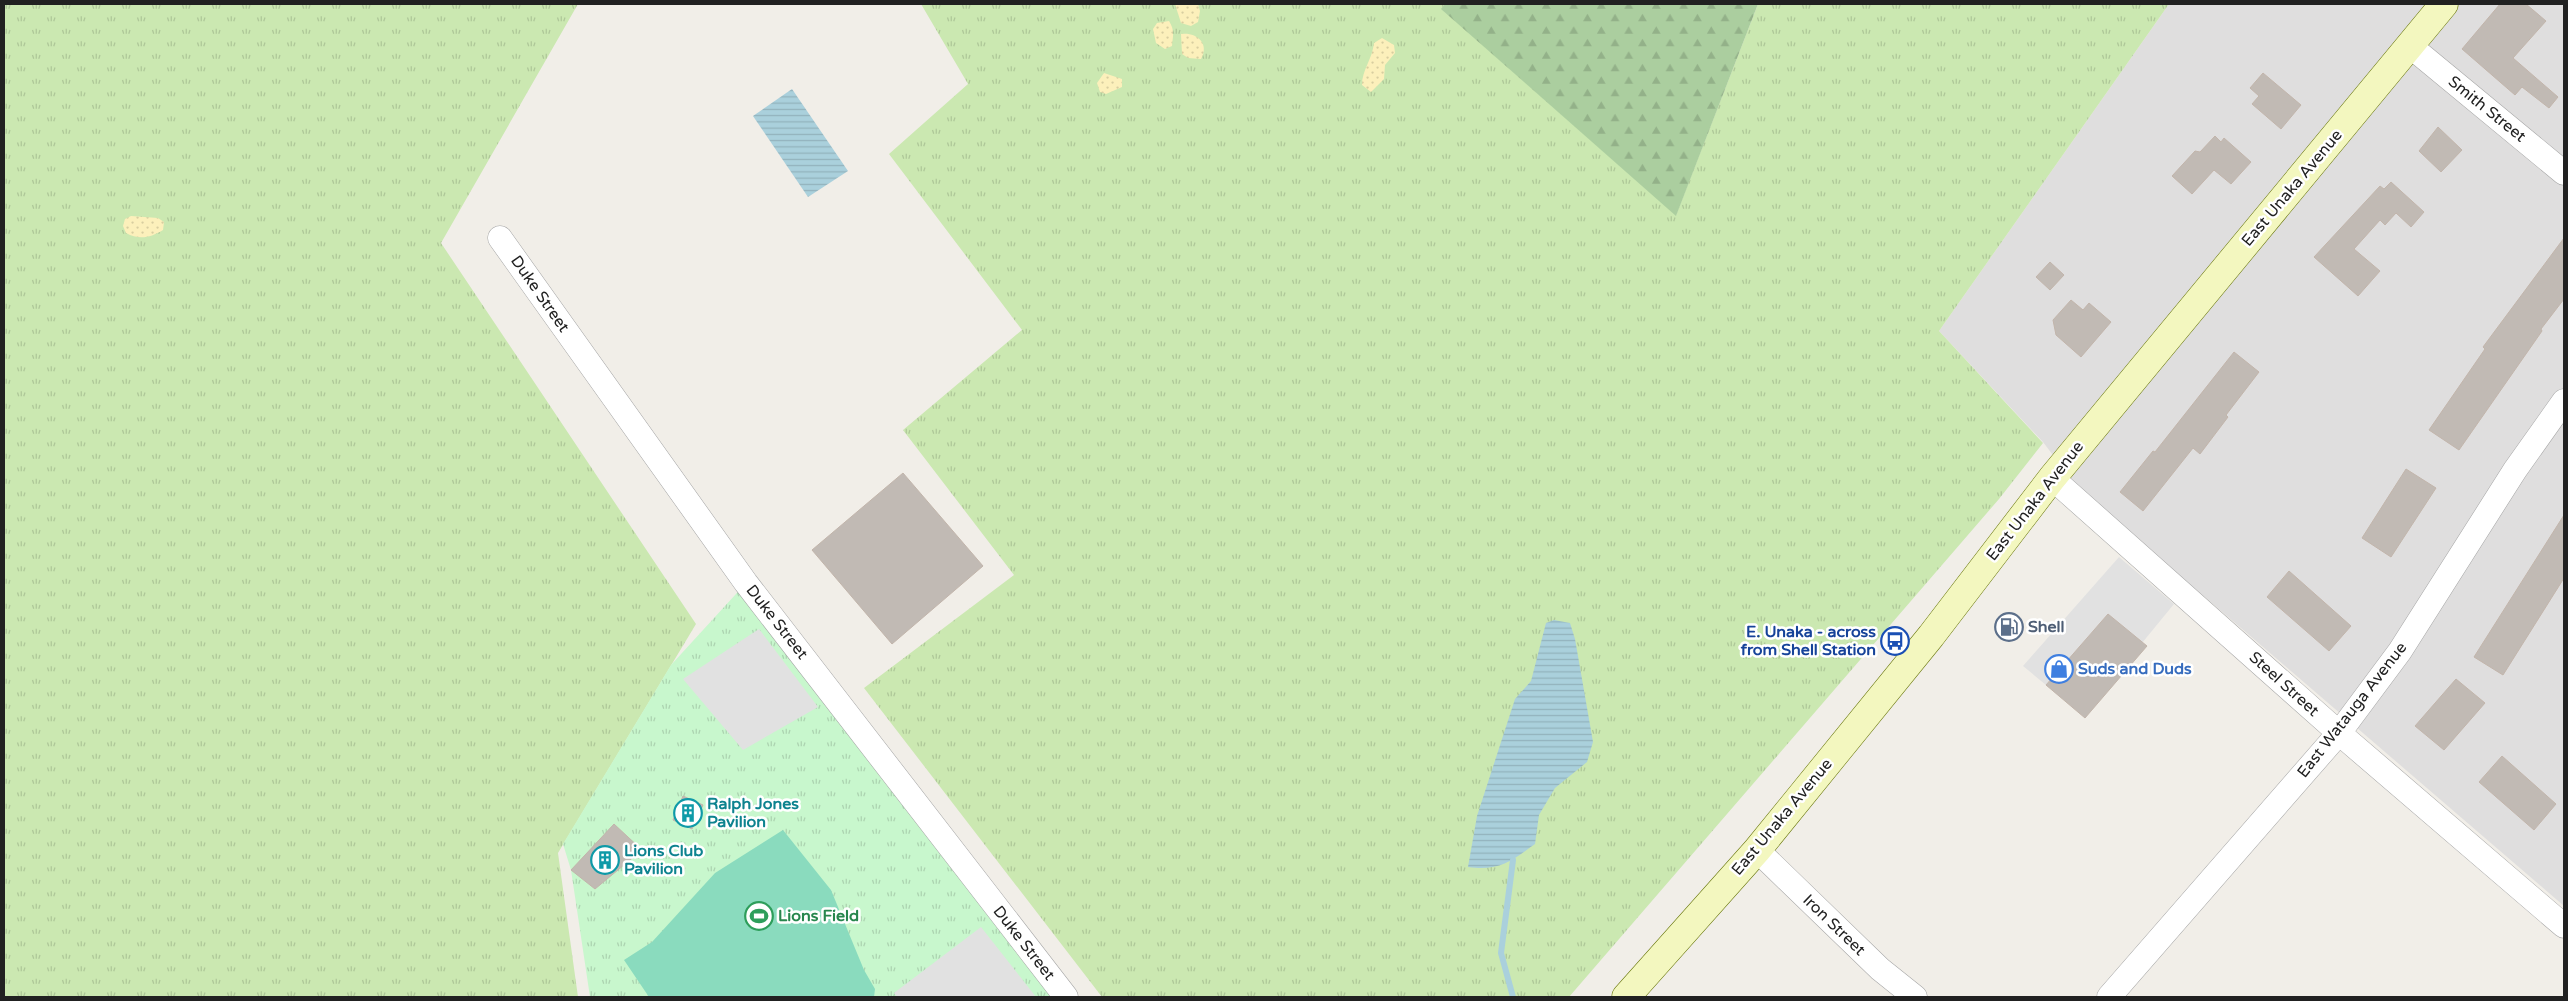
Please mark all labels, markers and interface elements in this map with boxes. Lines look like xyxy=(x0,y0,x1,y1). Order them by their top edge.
street label: Smith Street xyxy=(2444,72,2530,146)
street label: East Unaka Avenue xyxy=(2237,125,2347,251)
street label: Duke Street xyxy=(506,252,574,336)
street label: East Unaka Avenue xyxy=(1982,437,2088,565)
street label: Duke Street xyxy=(742,581,812,663)
fuel station icon: Shell xyxy=(1994,612,2024,642)
place label: Shell xyxy=(2028,617,2065,637)
place label: E. Unaka - across from Shell Station xyxy=(1740,622,1876,660)
bus stop icon: E. Unaka - across from Shell Station xyxy=(1880,626,1910,656)
street label: East Watauga Avenue xyxy=(2293,638,2411,782)
street label: Steel Street xyxy=(2245,647,2323,721)
shop icon: Suds and Duds xyxy=(2044,654,2074,684)
place label: Suds and Duds xyxy=(2078,659,2192,679)
street label: East Unaka Avenue xyxy=(1727,754,1837,880)
place label: Ralph Jones Pavilion xyxy=(707,794,799,832)
building icon: Ralph Jones Pavilion xyxy=(673,798,703,828)
place label: Lions Club Pavilion xyxy=(624,841,703,879)
building icon: Lions Club Pavilion xyxy=(590,845,620,875)
street label: Iron Street xyxy=(1798,890,1870,960)
sports icon: Lions Field xyxy=(744,901,774,931)
street label: Duke Street xyxy=(989,902,1059,984)
place label: Lions Field xyxy=(778,906,859,926)

